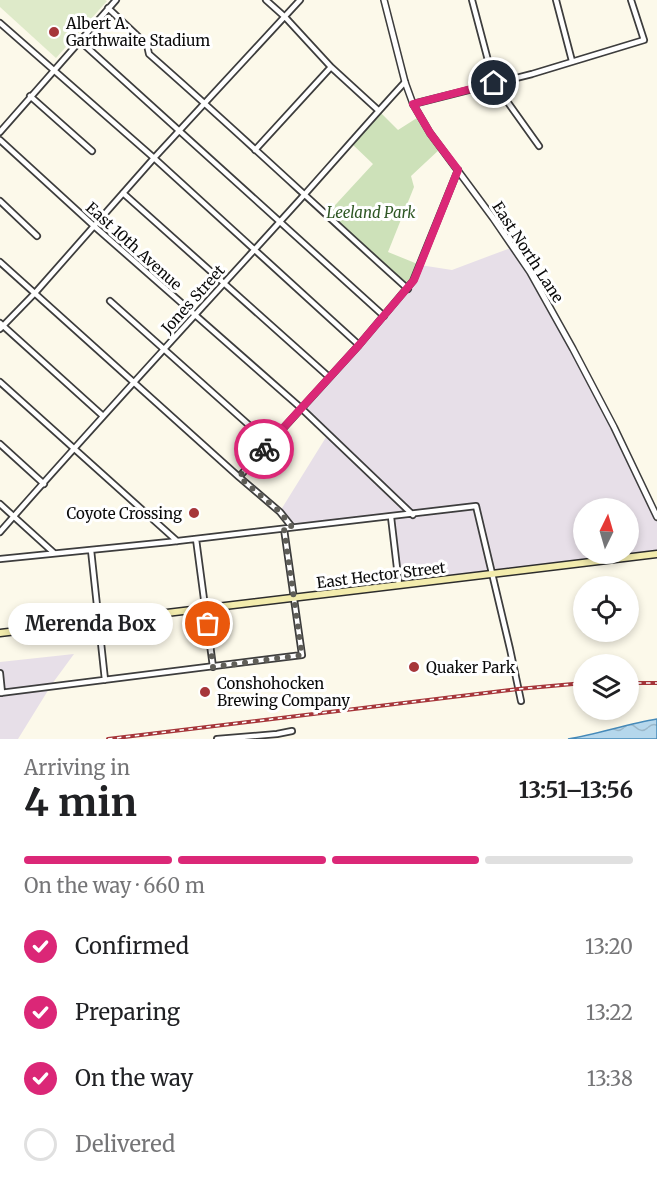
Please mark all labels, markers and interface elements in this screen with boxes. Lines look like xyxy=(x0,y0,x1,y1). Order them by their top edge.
place label: Albert A. Garthwaite Stadium xyxy=(65,14,210,50)
marker: Albert A. Garthwaite Stadium xyxy=(47,25,61,39)
pin xyxy=(468,57,519,108)
icon: home xyxy=(477,66,510,99)
street label: East 10th Avenue xyxy=(82,198,186,294)
street label: East North Lane xyxy=(488,198,568,306)
park label: Leeland Park xyxy=(326,203,416,222)
street label: Jones Street xyxy=(157,261,229,338)
courier xyxy=(234,419,294,479)
icon: bike xyxy=(248,433,281,466)
north arrow xyxy=(573,498,639,564)
map controls xyxy=(573,498,639,720)
place label: Coyote Crossing xyxy=(67,504,182,523)
marker: Coyote Crossing xyxy=(187,506,201,520)
street label: East Hector Street xyxy=(315,558,447,592)
button: locate xyxy=(573,576,639,642)
pin xyxy=(182,598,233,649)
callout: Merenda Box xyxy=(7,603,172,645)
icon: bag xyxy=(191,607,224,640)
text: Merenda Box xyxy=(25,611,156,636)
button: layers xyxy=(573,654,639,720)
place label: Quaker Park xyxy=(426,658,516,677)
marker: Quaker Park xyxy=(407,660,421,674)
place label: Conshohocken Brewing Company xyxy=(217,674,350,710)
marker: Conshohocken Brewing Company xyxy=(198,685,212,699)
text: Arriving in xyxy=(24,755,130,780)
text: 13:51–13:56 xyxy=(519,776,633,804)
text: 4 min xyxy=(24,778,137,827)
text: On the way · 660 m xyxy=(24,873,205,898)
icon: check xyxy=(24,930,57,963)
text: Confirmed xyxy=(75,932,189,960)
text: 13:20 xyxy=(585,934,633,959)
icon: check xyxy=(24,996,57,1029)
text: Preparing xyxy=(75,998,180,1026)
text: 13:22 xyxy=(586,1000,633,1025)
icon: check xyxy=(24,1062,57,1095)
text: On the way xyxy=(75,1064,193,1092)
text: 13:38 xyxy=(587,1066,633,1091)
text: Delivered xyxy=(75,1130,175,1158)

